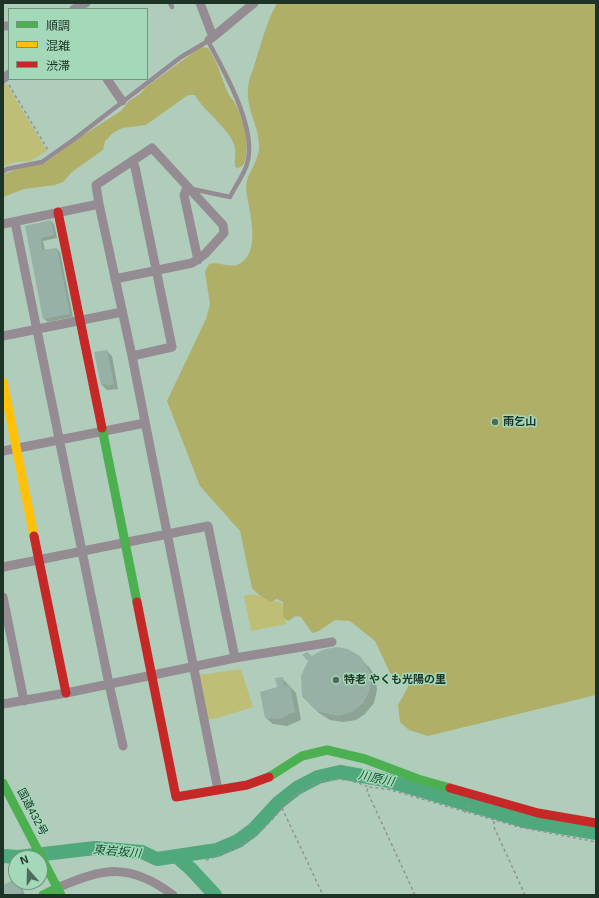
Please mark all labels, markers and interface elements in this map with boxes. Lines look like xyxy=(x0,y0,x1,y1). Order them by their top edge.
legend xyxy=(8,8,148,80)
text: 順調 xyxy=(46,19,70,33)
text: 混雑 xyxy=(46,39,70,53)
text: 渋滞 xyxy=(46,59,70,73)
place label: 雨乞山 xyxy=(503,415,536,429)
marker: 雨乞山 xyxy=(490,417,500,427)
place label: 特老 やくも光陽の里 xyxy=(344,673,446,687)
marker: 特老 やくも光陽の里 xyxy=(331,675,341,685)
water label: 川原川 xyxy=(357,768,395,790)
street label: 国道432号 xyxy=(14,786,50,838)
water label: 東岩坂川 xyxy=(92,843,142,861)
north arrow xyxy=(8,850,48,890)
text: N xyxy=(18,853,30,867)

